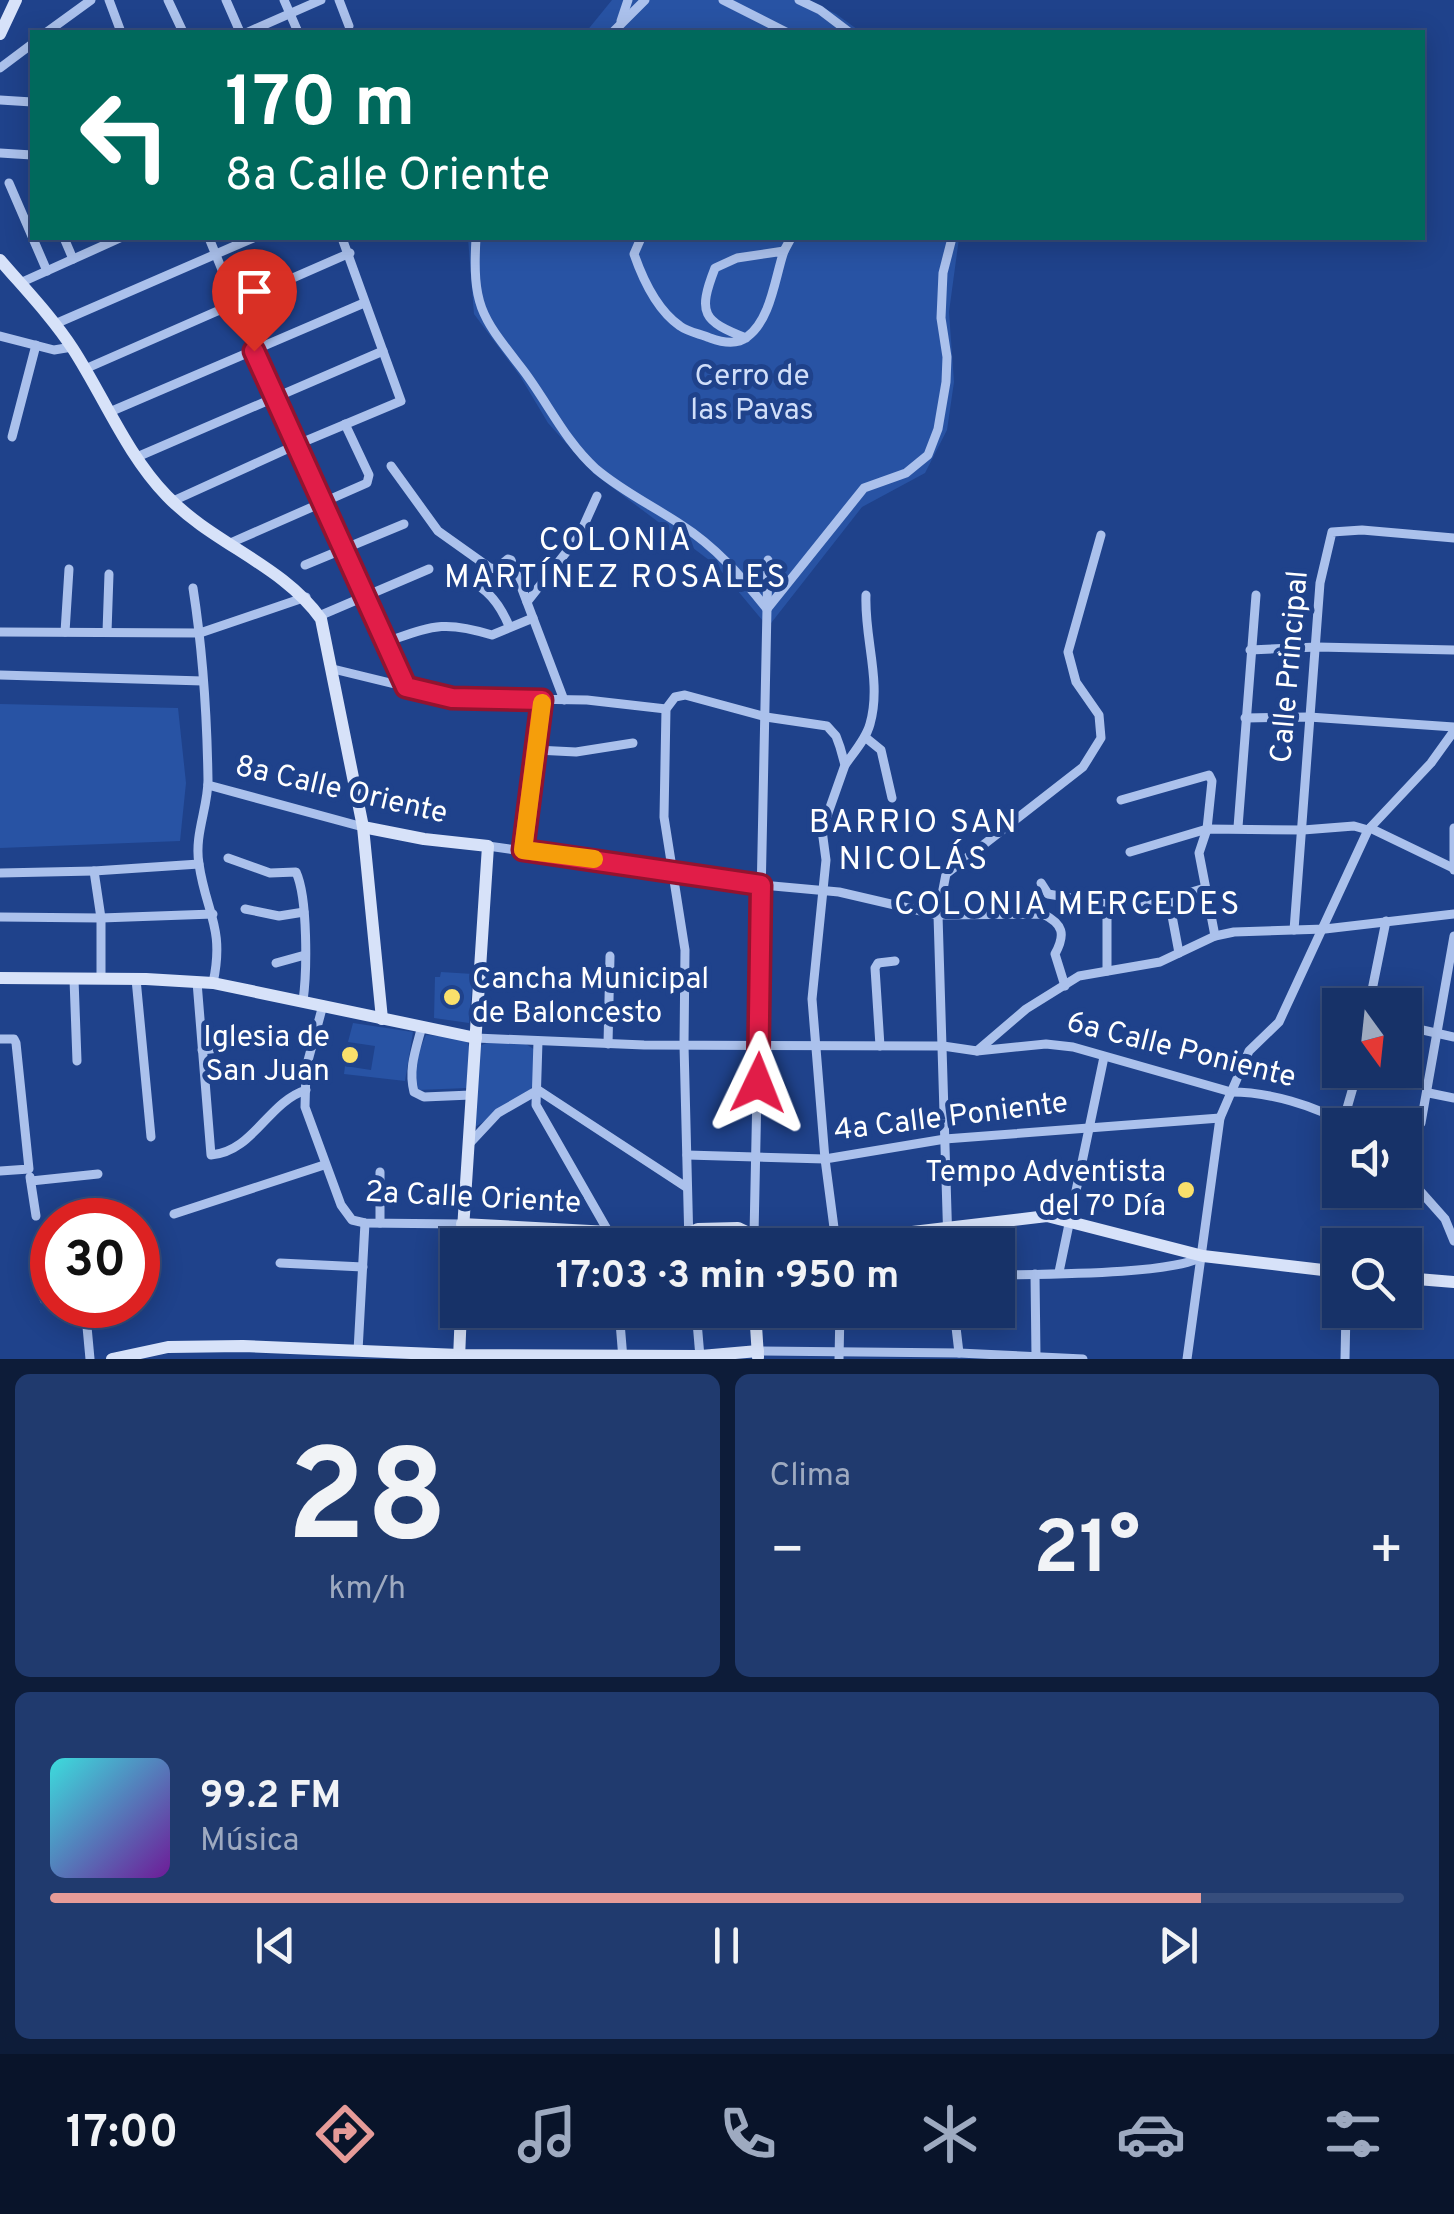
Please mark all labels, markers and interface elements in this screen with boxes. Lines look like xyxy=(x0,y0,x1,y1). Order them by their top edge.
text: 170 m xyxy=(225,62,415,151)
icon: left xyxy=(60,70,190,200)
text: 8a Calle Oriente xyxy=(225,149,550,206)
pin xyxy=(212,249,297,352)
icon: arrive xyxy=(227,264,282,319)
park label: Cerro de las Pavas xyxy=(690,359,814,430)
district label: COLONIA MARTÍNEZ ROSALES xyxy=(444,522,788,599)
street label: Calle Principal xyxy=(1264,569,1318,765)
street label: 8a Calle Oriente xyxy=(231,749,451,833)
district label: BARRIO SAN NICOLÁS xyxy=(809,804,1019,881)
district label: COLONIA MERCEDES xyxy=(894,886,1242,926)
place label: Cancha Municipal de Baloncesto xyxy=(472,962,709,1033)
marker: Cancha Municipal de Baloncesto xyxy=(441,986,463,1008)
north arrow xyxy=(1322,988,1422,1088)
map controls xyxy=(1322,988,1422,1328)
street label: 6a Calle Poniente xyxy=(1063,1005,1299,1097)
place label: Iglesia de San Juan xyxy=(203,1020,330,1091)
position arrow xyxy=(706,1031,810,1135)
marker: Iglesia de San Juan xyxy=(339,1044,361,1066)
street label: 4a Calle Poniente xyxy=(832,1085,1070,1151)
button: sound xyxy=(1322,1108,1422,1208)
place label: Tempo Adventista del 7º Día xyxy=(925,1155,1166,1226)
street label: 2a Calle Oriente xyxy=(364,1175,582,1223)
marker: Tempo Adventista del 7º Día xyxy=(1175,1179,1197,1201)
speed limit sign: 30 xyxy=(30,1198,160,1328)
button: search xyxy=(1322,1228,1422,1328)
text: 17:03 · 3 min · 950 m xyxy=(556,1253,899,1302)
text: 28 xyxy=(287,1422,448,1587)
text: Clima xyxy=(770,1457,851,1497)
text: 21° xyxy=(1033,1505,1140,1600)
text: − xyxy=(770,1518,805,1588)
text: + xyxy=(1369,1518,1404,1588)
text: km/h xyxy=(328,1570,406,1610)
text: 99.2 FM xyxy=(200,1773,341,1822)
text: Música xyxy=(200,1822,299,1862)
icon: previous xyxy=(248,1918,303,1973)
icon: pause xyxy=(699,1918,754,1973)
icon: next xyxy=(1151,1918,1206,1973)
icon: directions xyxy=(310,2099,380,2169)
icon: music xyxy=(512,2099,582,2169)
icon: phone xyxy=(713,2099,783,2169)
icon: climate xyxy=(915,2099,985,2169)
icon: car xyxy=(1116,2099,1186,2169)
icon: filters xyxy=(1318,2099,1388,2169)
text: 17:00 xyxy=(66,2106,178,2163)

